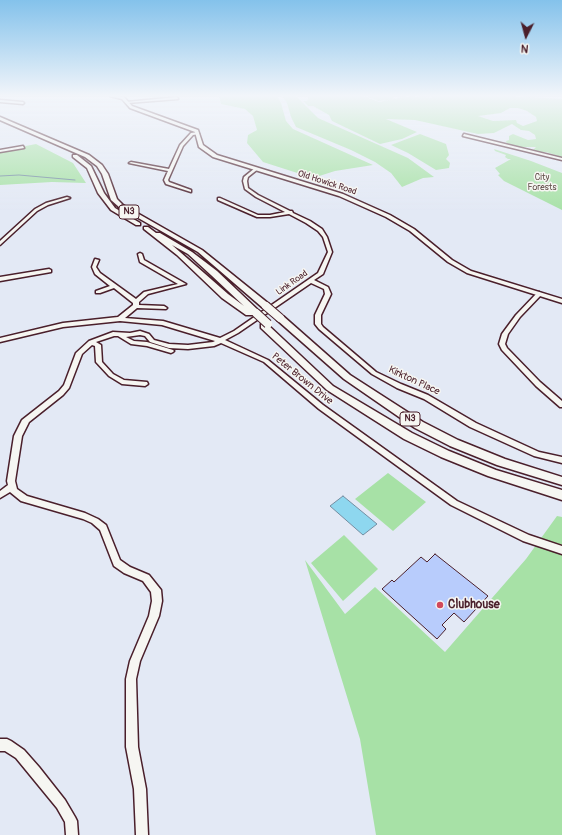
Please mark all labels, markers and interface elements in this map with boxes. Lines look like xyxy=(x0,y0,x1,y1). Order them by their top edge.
north arrow xyxy=(506,16,546,56)
text: N xyxy=(520,42,529,55)
street label: Old Howick Road xyxy=(296,168,358,198)
park label: City Forests xyxy=(528,173,556,194)
road number: N3 xyxy=(119,205,139,219)
street label: Link Road xyxy=(274,268,310,298)
street label: Peter Brown Drive xyxy=(269,351,335,407)
street label: Kirkton Place xyxy=(386,364,442,398)
road number: N3 xyxy=(400,412,420,426)
place label: Clubhouse xyxy=(448,598,500,612)
marker: Clubhouse xyxy=(435,600,445,610)

